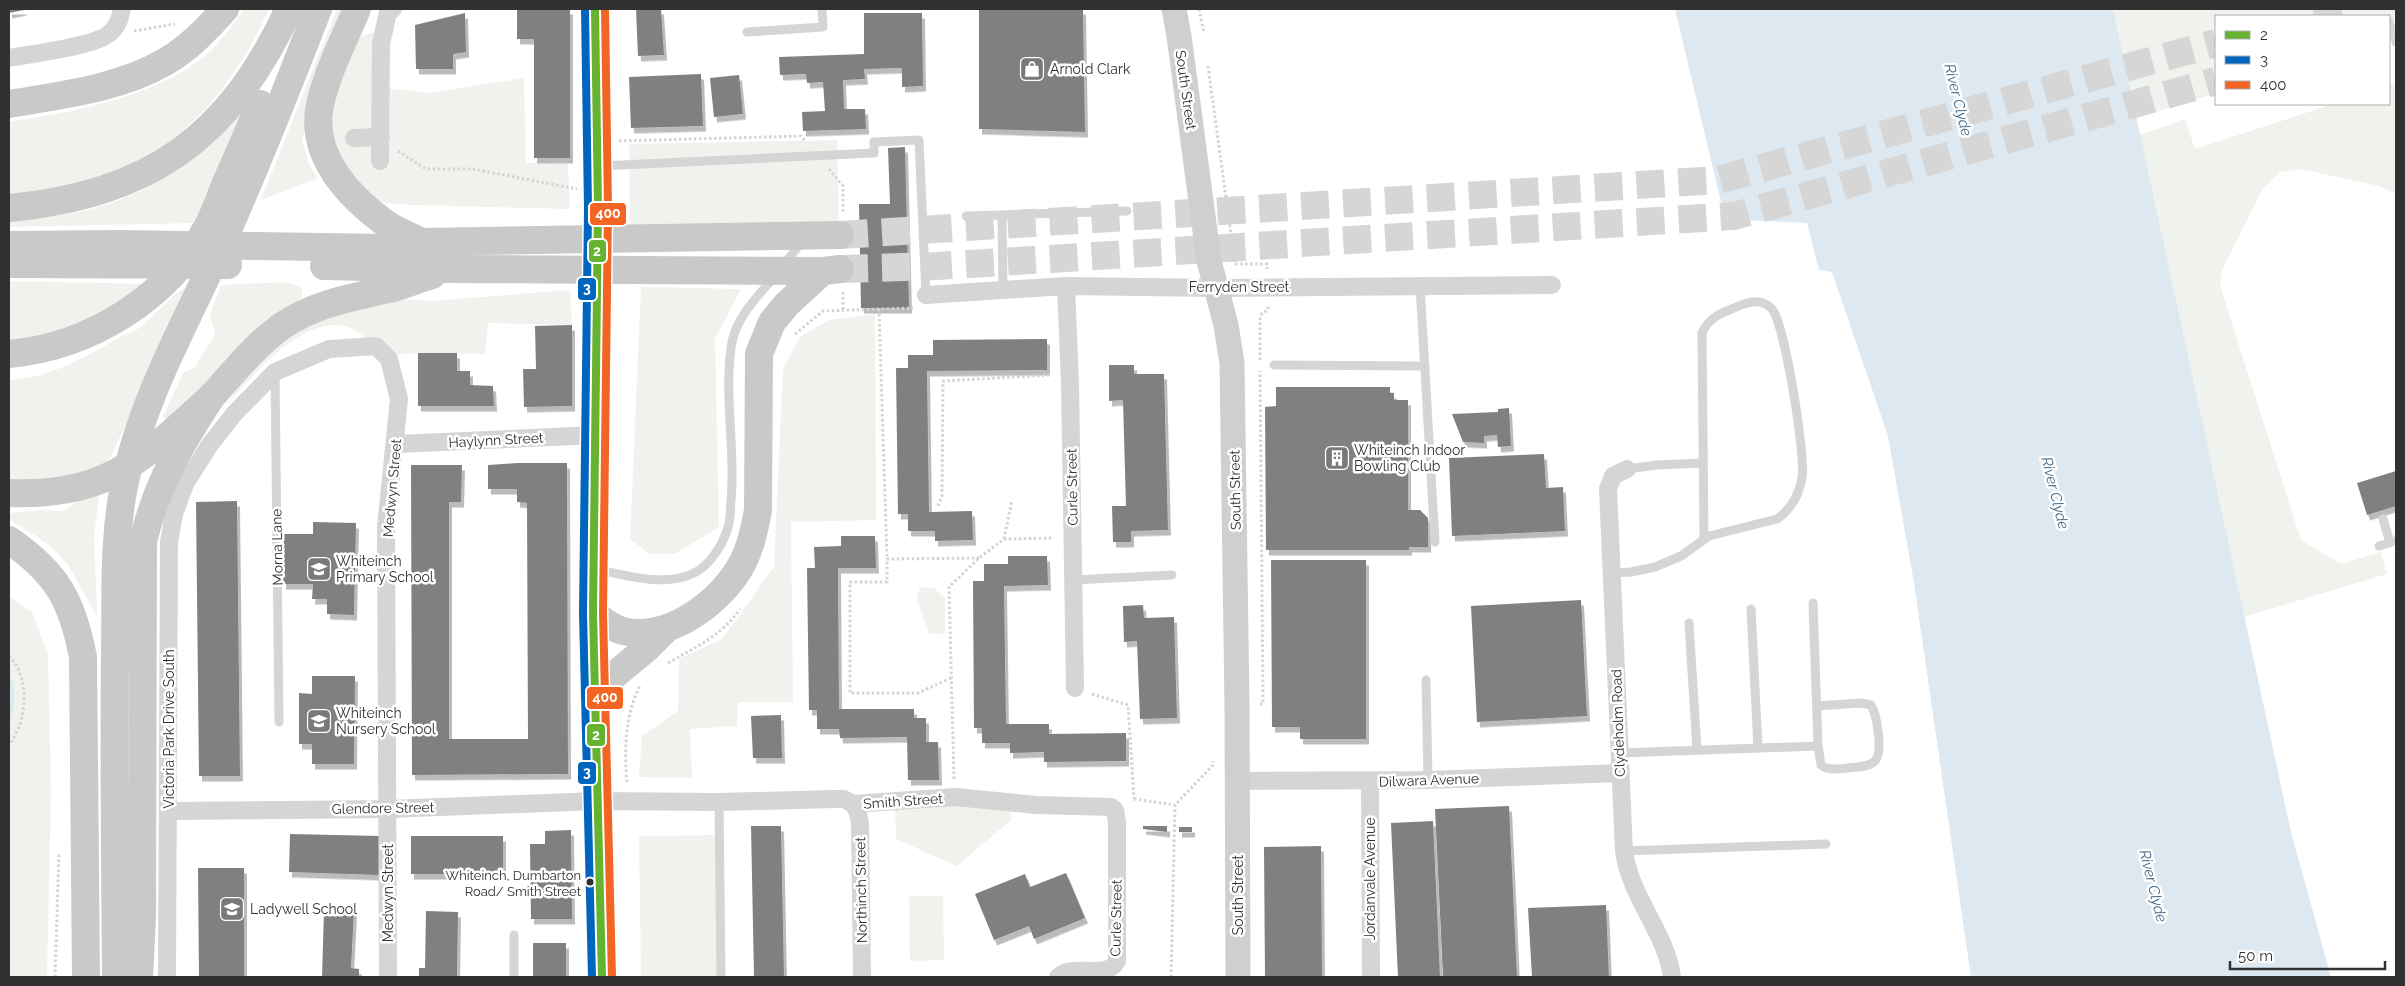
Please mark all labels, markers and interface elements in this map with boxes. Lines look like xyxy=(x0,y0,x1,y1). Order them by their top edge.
legend xyxy=(2215,15,2390,105)
text: 2 xyxy=(2260,26,2268,44)
street label: South Street xyxy=(1172,49,1200,131)
text: 3 xyxy=(2260,51,2268,69)
shop icon: Arnold Clark xyxy=(1019,56,1045,82)
place label: Arnold Clark xyxy=(1050,61,1131,77)
water label: River Clyde xyxy=(1940,62,1976,138)
text: 400 xyxy=(2260,76,2287,94)
line badge: 400 xyxy=(589,202,627,226)
text: 400 xyxy=(595,205,621,221)
line badge: 2 xyxy=(588,239,607,263)
text: 2 xyxy=(593,243,601,259)
line badge: 3 xyxy=(577,277,597,301)
street label: Ferryden Street xyxy=(1189,279,1290,295)
text: 3 xyxy=(583,280,591,296)
street label: Haylynn Street xyxy=(448,430,544,450)
street label: Medwyn Street xyxy=(380,438,404,538)
place label: Whiteinch Indoor Bowling Club xyxy=(1354,442,1465,474)
building icon: Whiteinch Indoor Bowling Club xyxy=(1324,445,1350,471)
street label: Curle Street xyxy=(1063,448,1081,526)
street label: South Street xyxy=(1226,449,1244,530)
water label: River Clyde xyxy=(2037,455,2073,531)
street label: Morna Lane xyxy=(268,508,286,586)
place label: Whiteinch Primary School xyxy=(336,553,434,585)
school or university icon: Whiteinch Primary School xyxy=(306,556,332,582)
street label: Victoria Park Drive South xyxy=(161,649,177,809)
street label: Clydeholm Road xyxy=(1608,669,1628,777)
line badge: 400 xyxy=(586,686,624,710)
text: 400 xyxy=(592,689,618,705)
place label: Whiteinch Nursery School xyxy=(336,705,436,737)
school or university icon: Whiteinch Nursery School xyxy=(306,708,332,734)
line badge: 2 xyxy=(586,723,606,747)
text: 2 xyxy=(592,727,600,743)
line badge: 3 xyxy=(577,761,597,785)
text: 3 xyxy=(583,764,591,780)
street label: Dilwara Avenue xyxy=(1379,770,1479,790)
street label: Smith Street xyxy=(863,790,944,812)
street label: Glendore Street xyxy=(332,799,435,817)
street label: Jordanvale Avenue xyxy=(1362,817,1378,941)
street label: Northinch Street xyxy=(852,836,870,943)
street label: Medwyn Street xyxy=(380,843,396,942)
water label: River Clyde xyxy=(2135,848,2171,924)
street label: South Street xyxy=(1230,855,1246,935)
place label: Whiteinch, Dumbarton Road/ Smith Street xyxy=(446,868,582,899)
marker: Whiteinch, Dumbarton Road/ Smith Street xyxy=(585,877,595,887)
street label: Curle Street xyxy=(1107,879,1125,957)
school or university icon: Ladywell School xyxy=(219,896,245,922)
place label: Ladywell School xyxy=(250,901,357,917)
scale bar xyxy=(2230,938,2385,970)
text: 50 m xyxy=(2238,947,2273,965)

